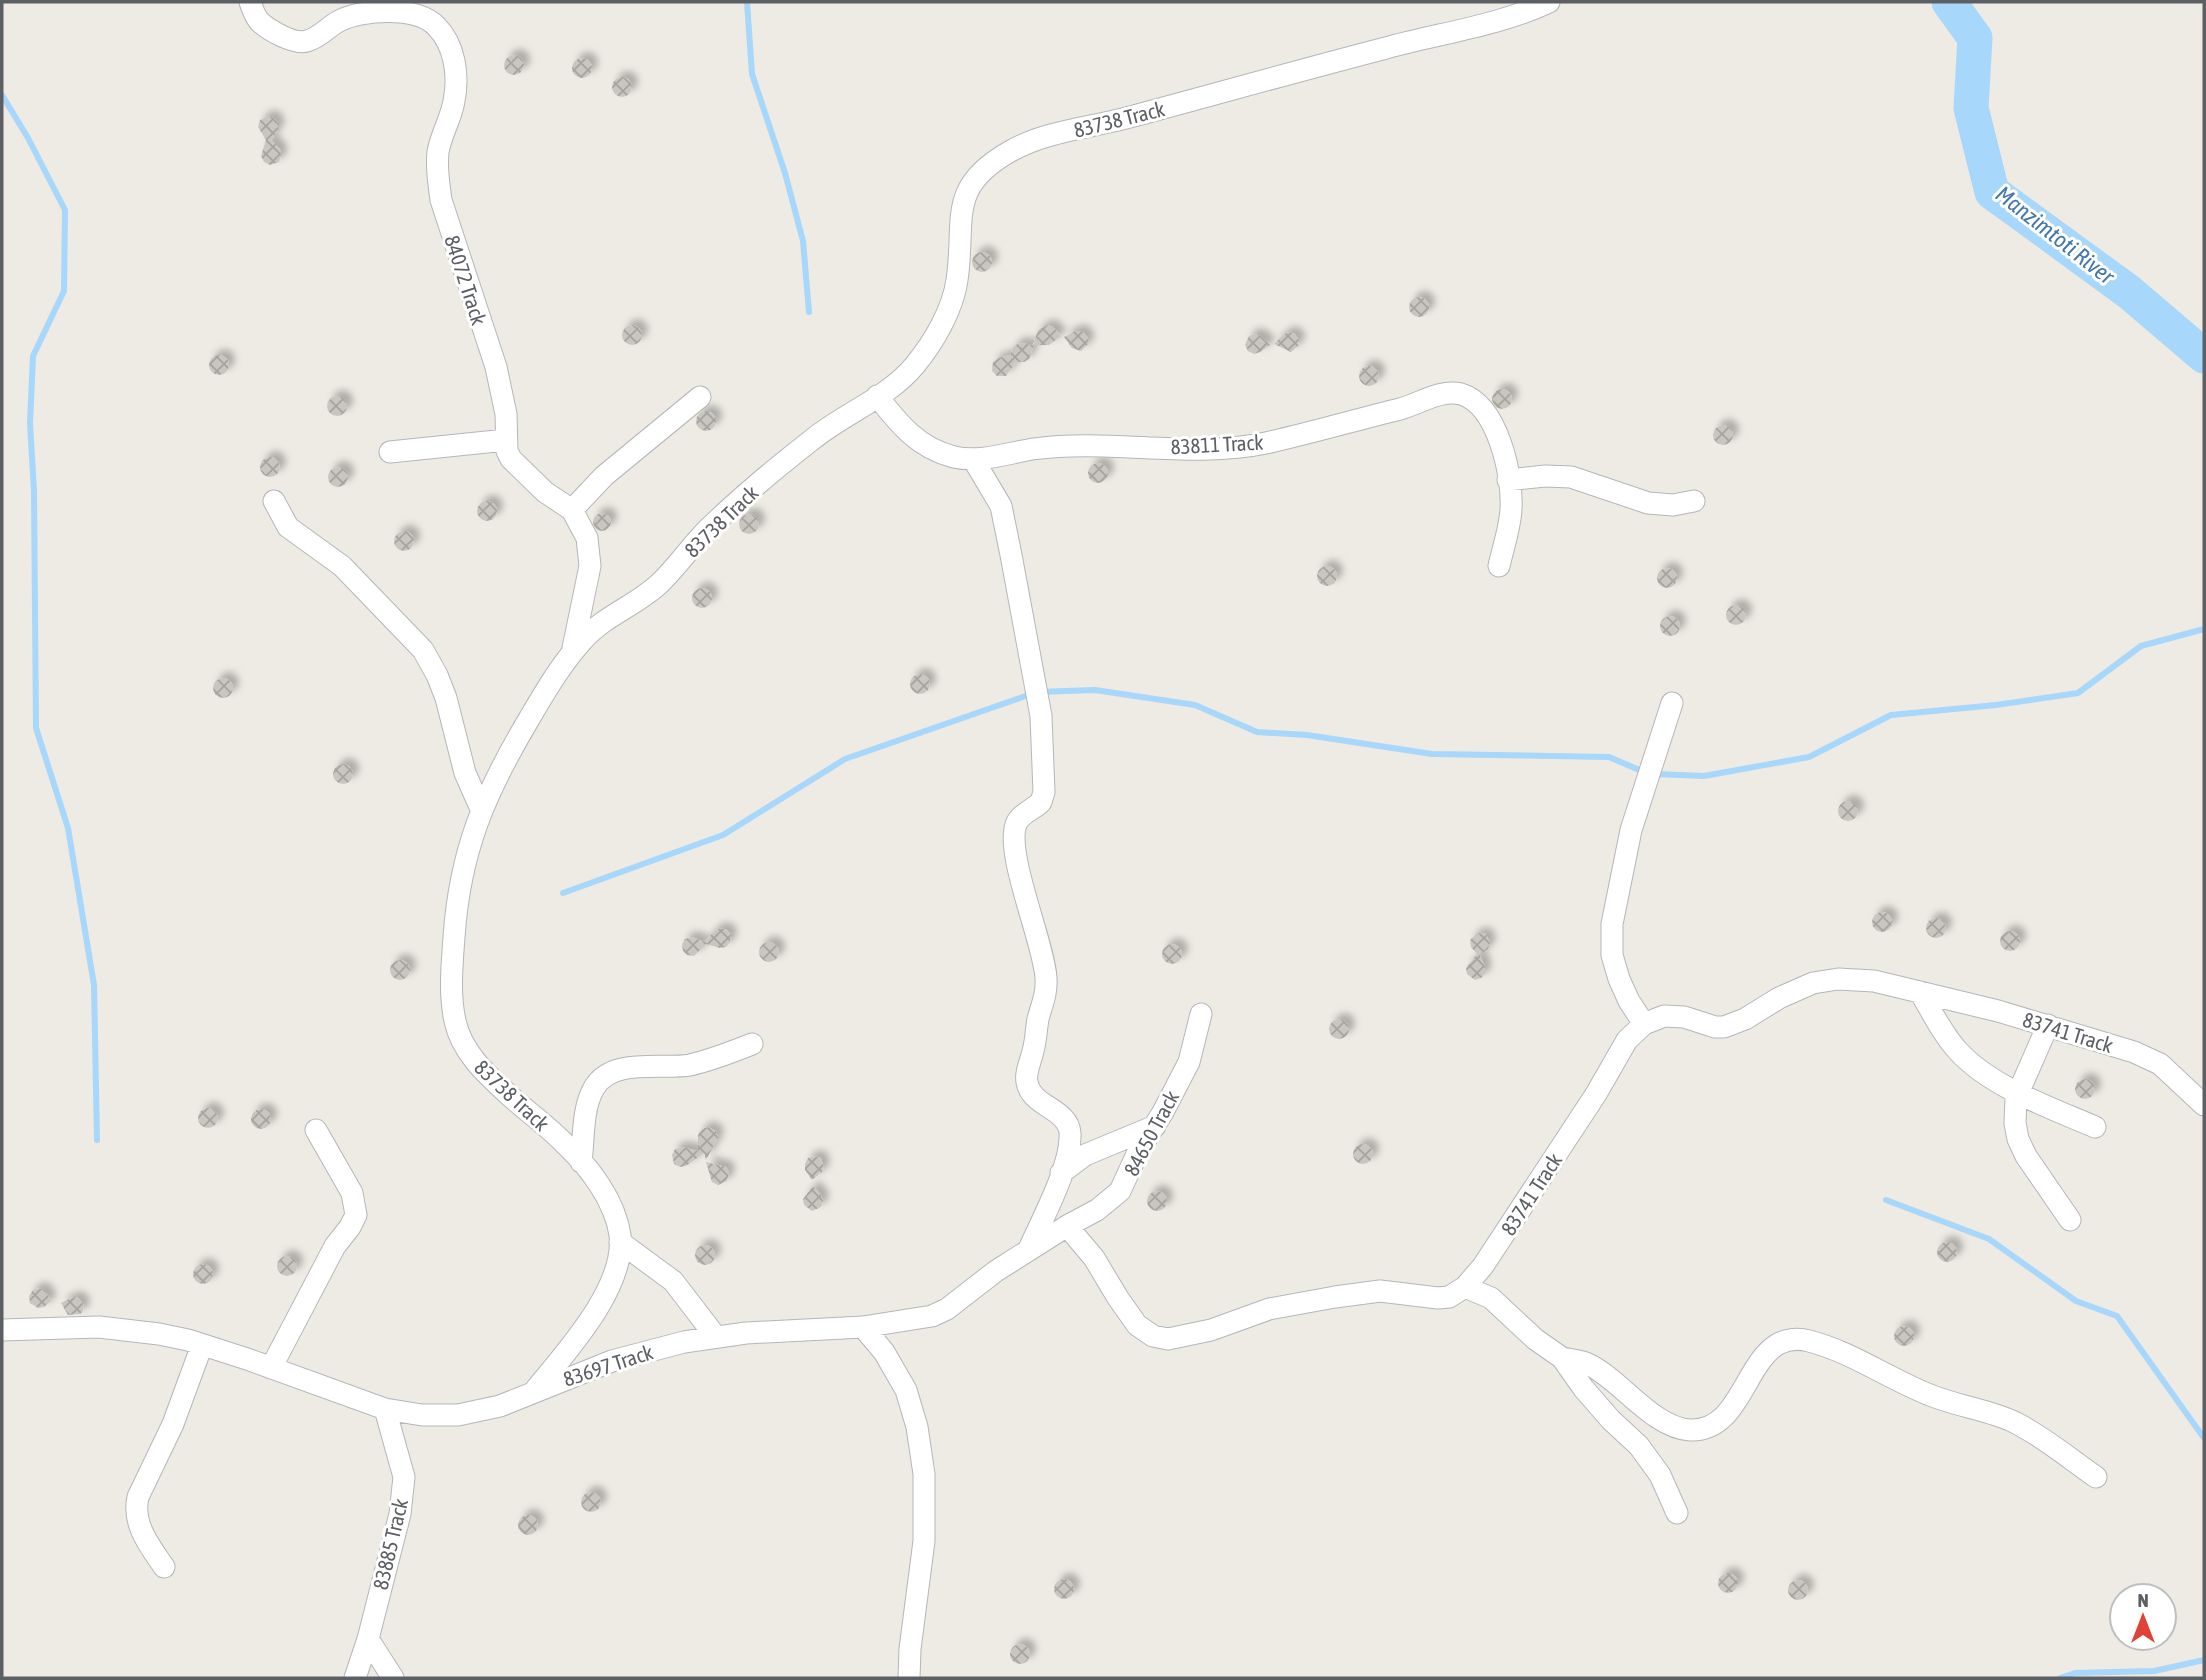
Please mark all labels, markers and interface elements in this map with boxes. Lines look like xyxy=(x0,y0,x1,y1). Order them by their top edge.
street label: 83738 Track xyxy=(1071,96,1167,142)
water label: Manzimtoti River xyxy=(1991,181,2120,290)
street label: 84072 Track xyxy=(440,232,492,328)
street label: 83811 Track xyxy=(1170,430,1264,458)
street label: 83738 Track xyxy=(679,480,763,562)
street label: 83741 Track xyxy=(2020,1007,2116,1057)
street label: 83738 Track xyxy=(470,1055,554,1135)
street label: 84650 Track xyxy=(1119,1086,1183,1180)
street label: 83741 Track xyxy=(1496,1149,1566,1239)
street label: 83697 Track xyxy=(560,1339,656,1391)
street label: 83885 Track xyxy=(368,1496,412,1592)
north arrow xyxy=(2108,1582,2178,1652)
text: N xyxy=(2137,1589,2149,1611)

